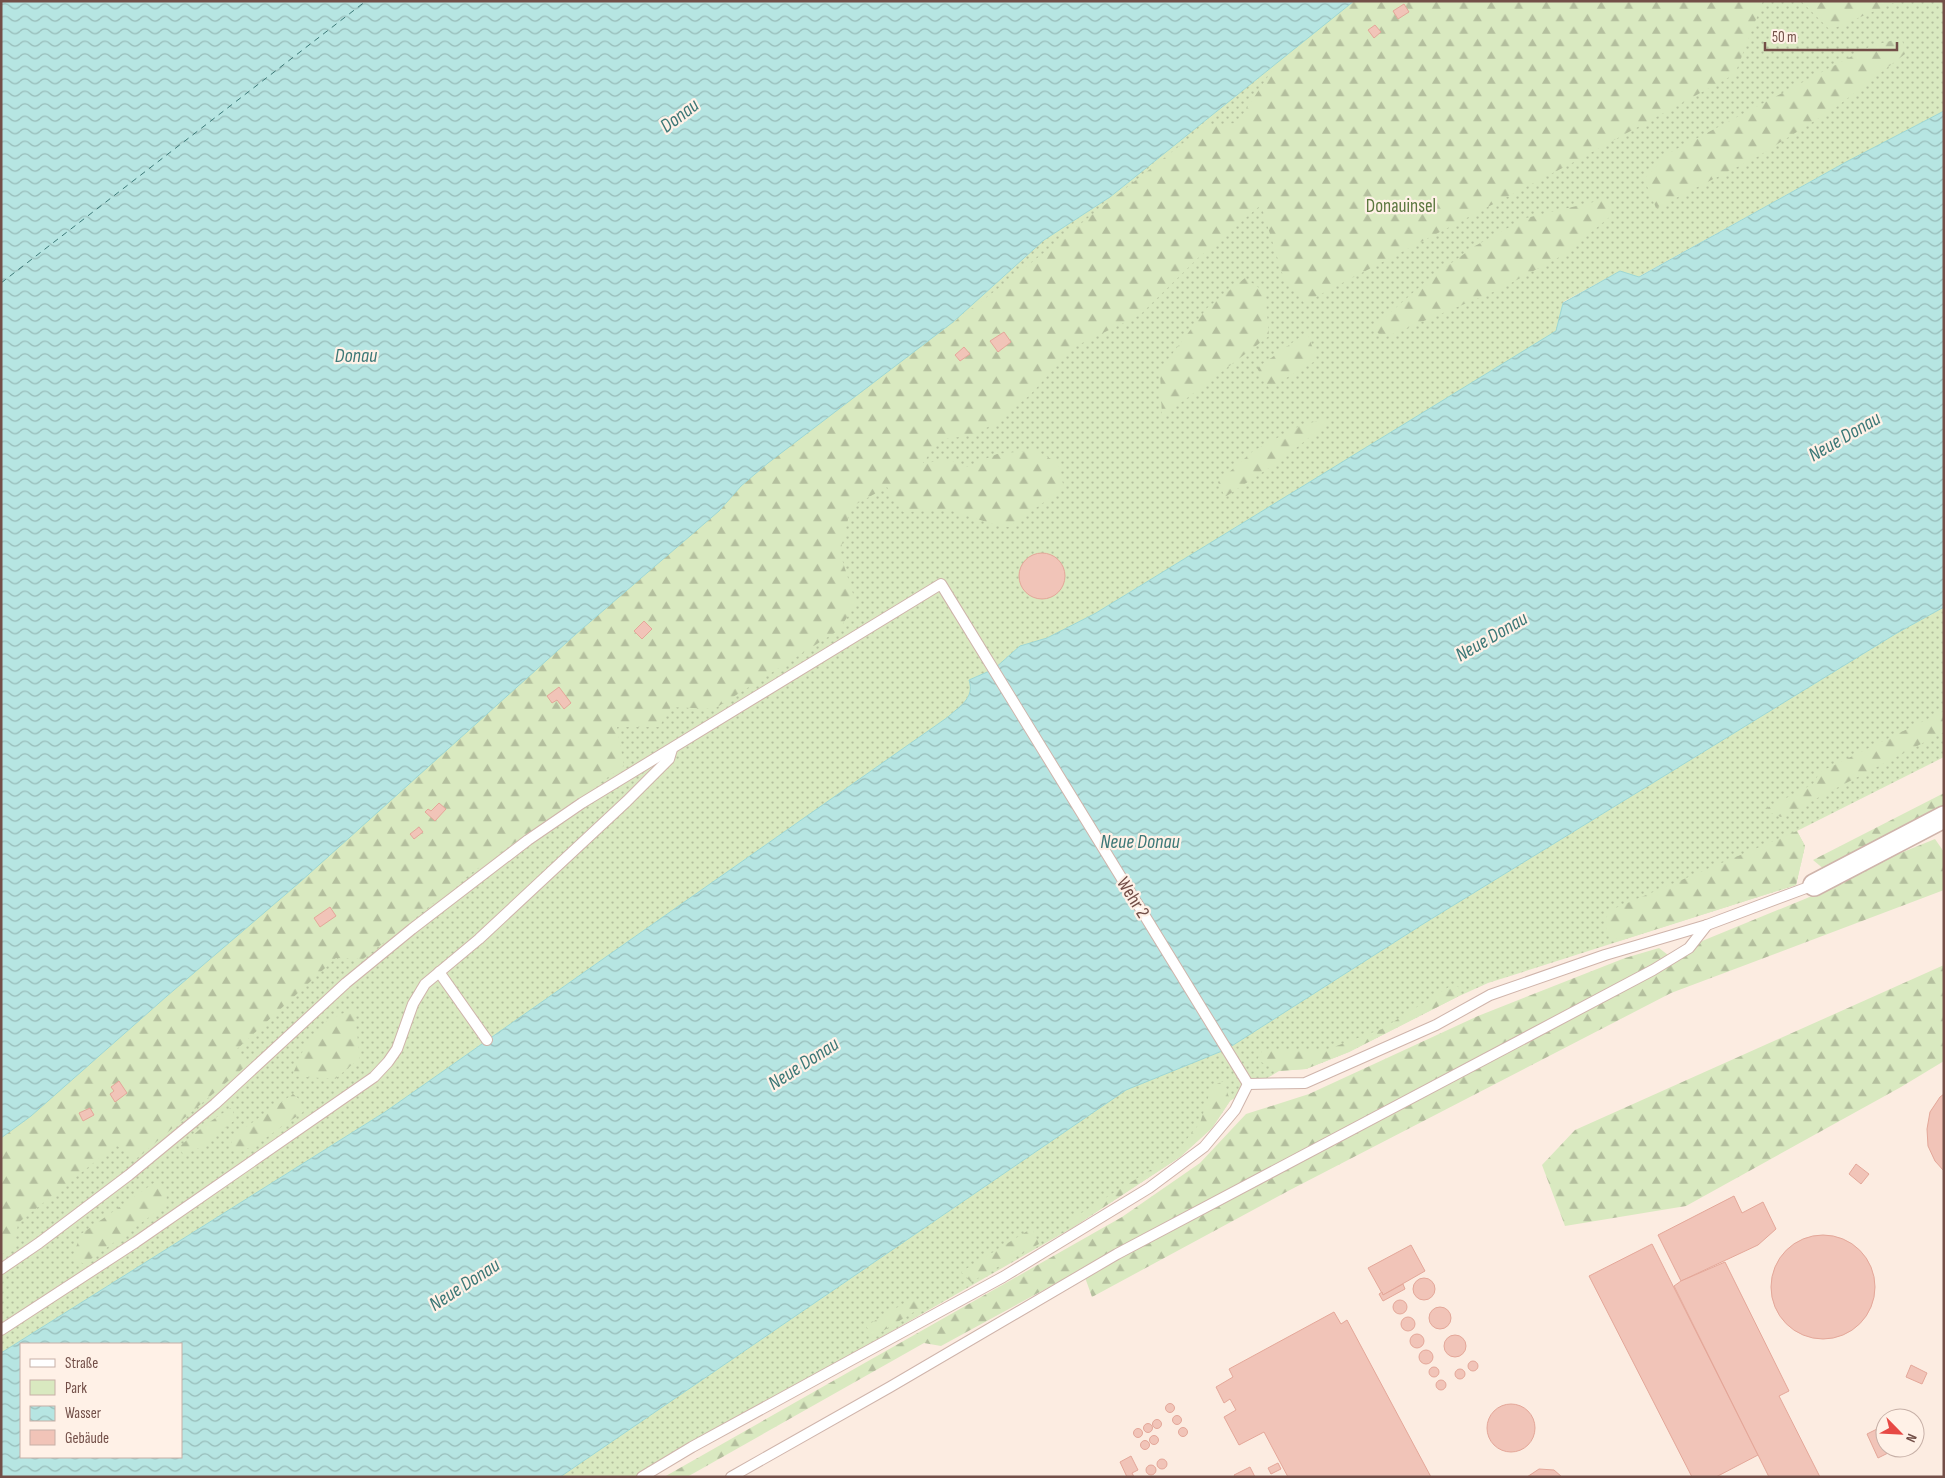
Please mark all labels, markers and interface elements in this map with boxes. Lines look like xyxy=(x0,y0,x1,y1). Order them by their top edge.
scale bar xyxy=(1765,20,1898,52)
text: 50 m xyxy=(1772,28,1797,47)
water label: Donau xyxy=(655,93,704,138)
park label: Donauinsel xyxy=(1366,195,1436,218)
water label: Donau xyxy=(335,344,378,368)
water label: Neue Donau xyxy=(1804,406,1886,467)
water label: Neue Donau xyxy=(1451,606,1533,667)
water label: Neue Donau xyxy=(1100,830,1180,854)
street label: Wehr 2 xyxy=(1111,873,1154,923)
water label: Neue Donau xyxy=(764,1032,844,1096)
water label: Neue Donau xyxy=(425,1253,505,1317)
legend xyxy=(20,1343,182,1458)
text: Straße xyxy=(65,1354,98,1373)
text: Park xyxy=(65,1379,87,1398)
text: Wasser xyxy=(65,1404,102,1423)
north arrow xyxy=(1875,1408,1925,1458)
text: Gebäude xyxy=(65,1429,109,1448)
text: N xyxy=(1902,1431,1921,1445)

